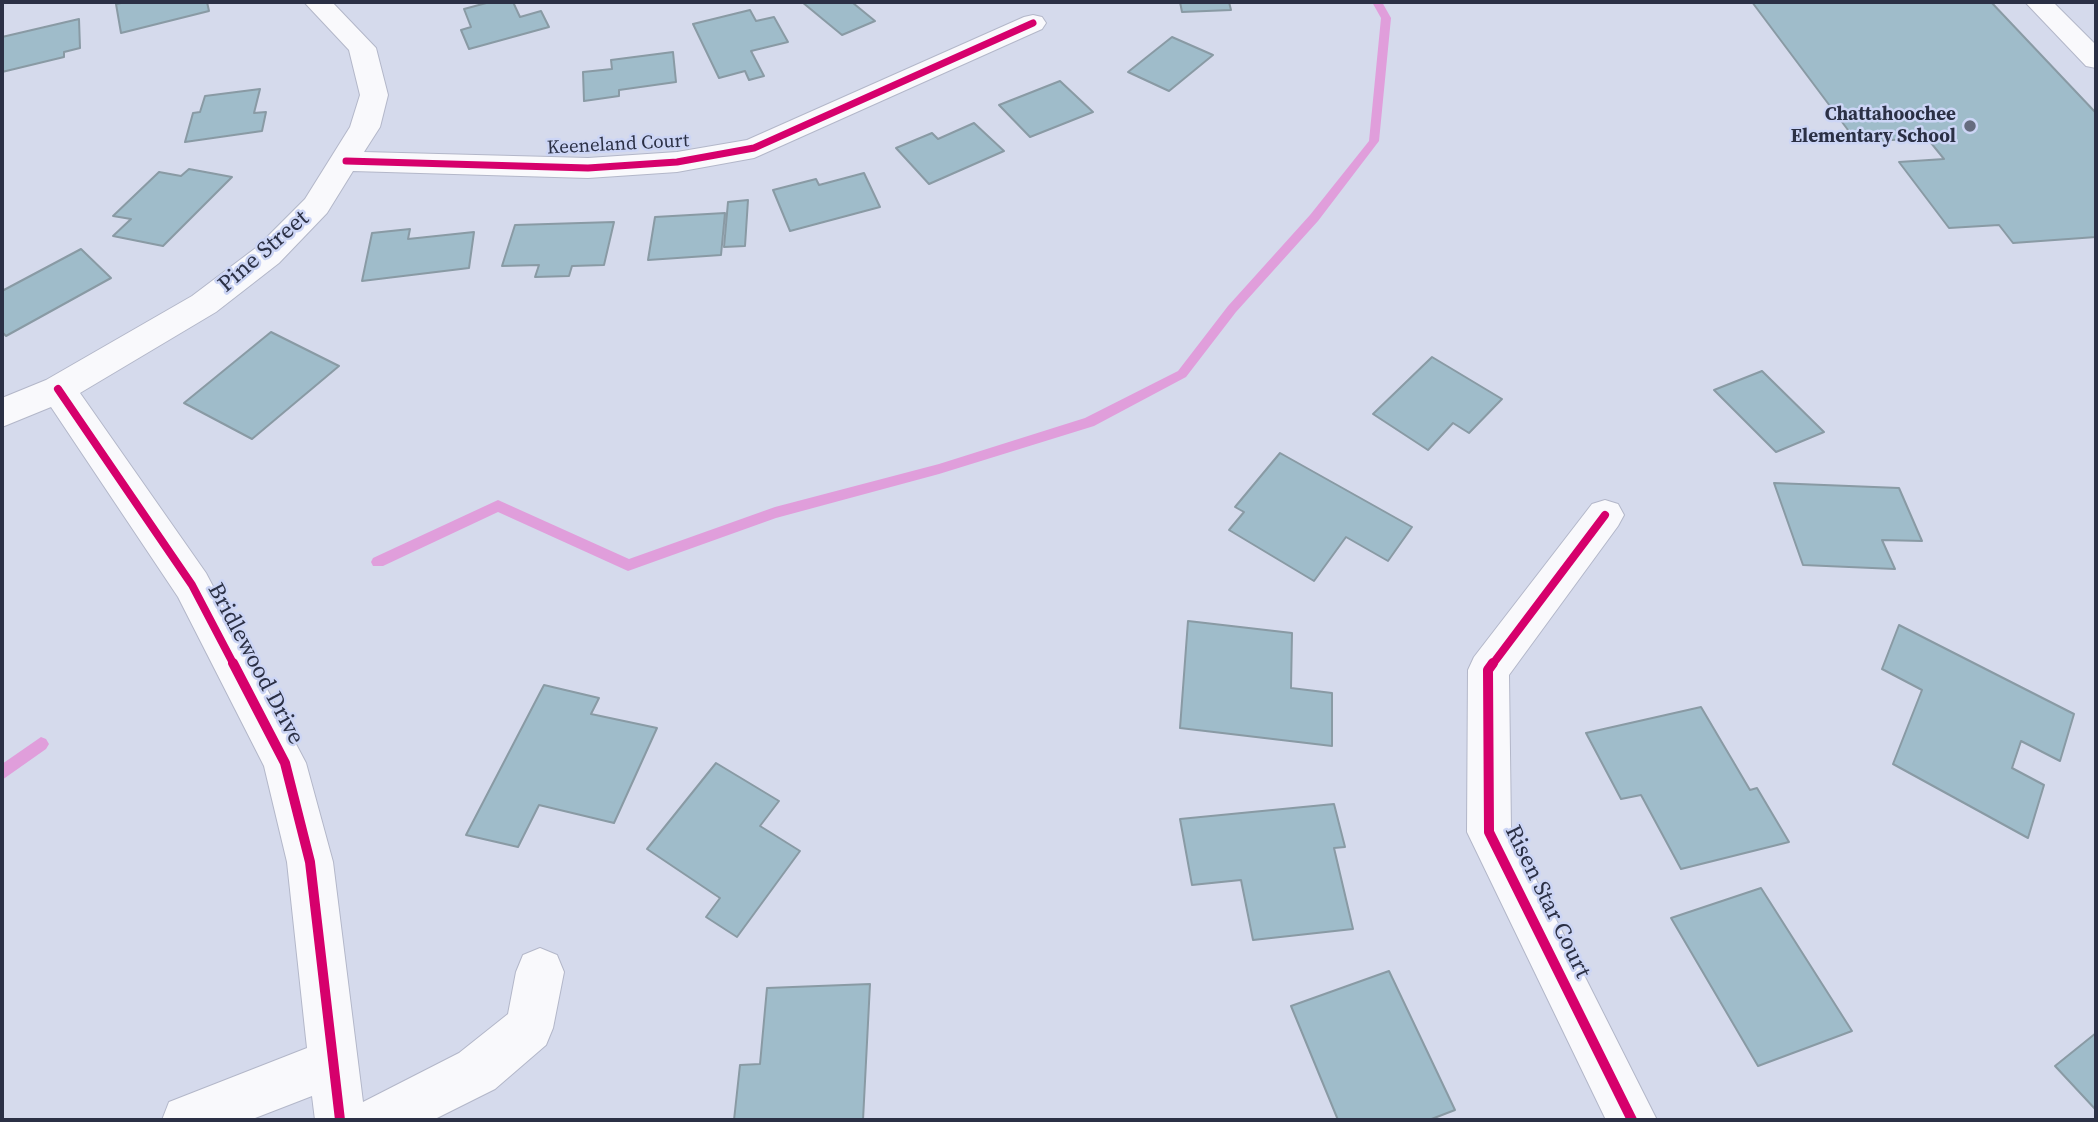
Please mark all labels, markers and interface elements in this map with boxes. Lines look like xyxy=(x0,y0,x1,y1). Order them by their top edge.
place label: Chattahoochee Elementary School xyxy=(1791,104,1956,148)
marker: Chattahoochee Elementary School xyxy=(1962,118,1978,134)
street label: Keeneland Court xyxy=(546,130,690,160)
street label: Pine Street xyxy=(213,205,315,299)
street label: Bridlewood Drive xyxy=(201,579,309,749)
street label: Risen Star Court xyxy=(1498,821,1596,983)

